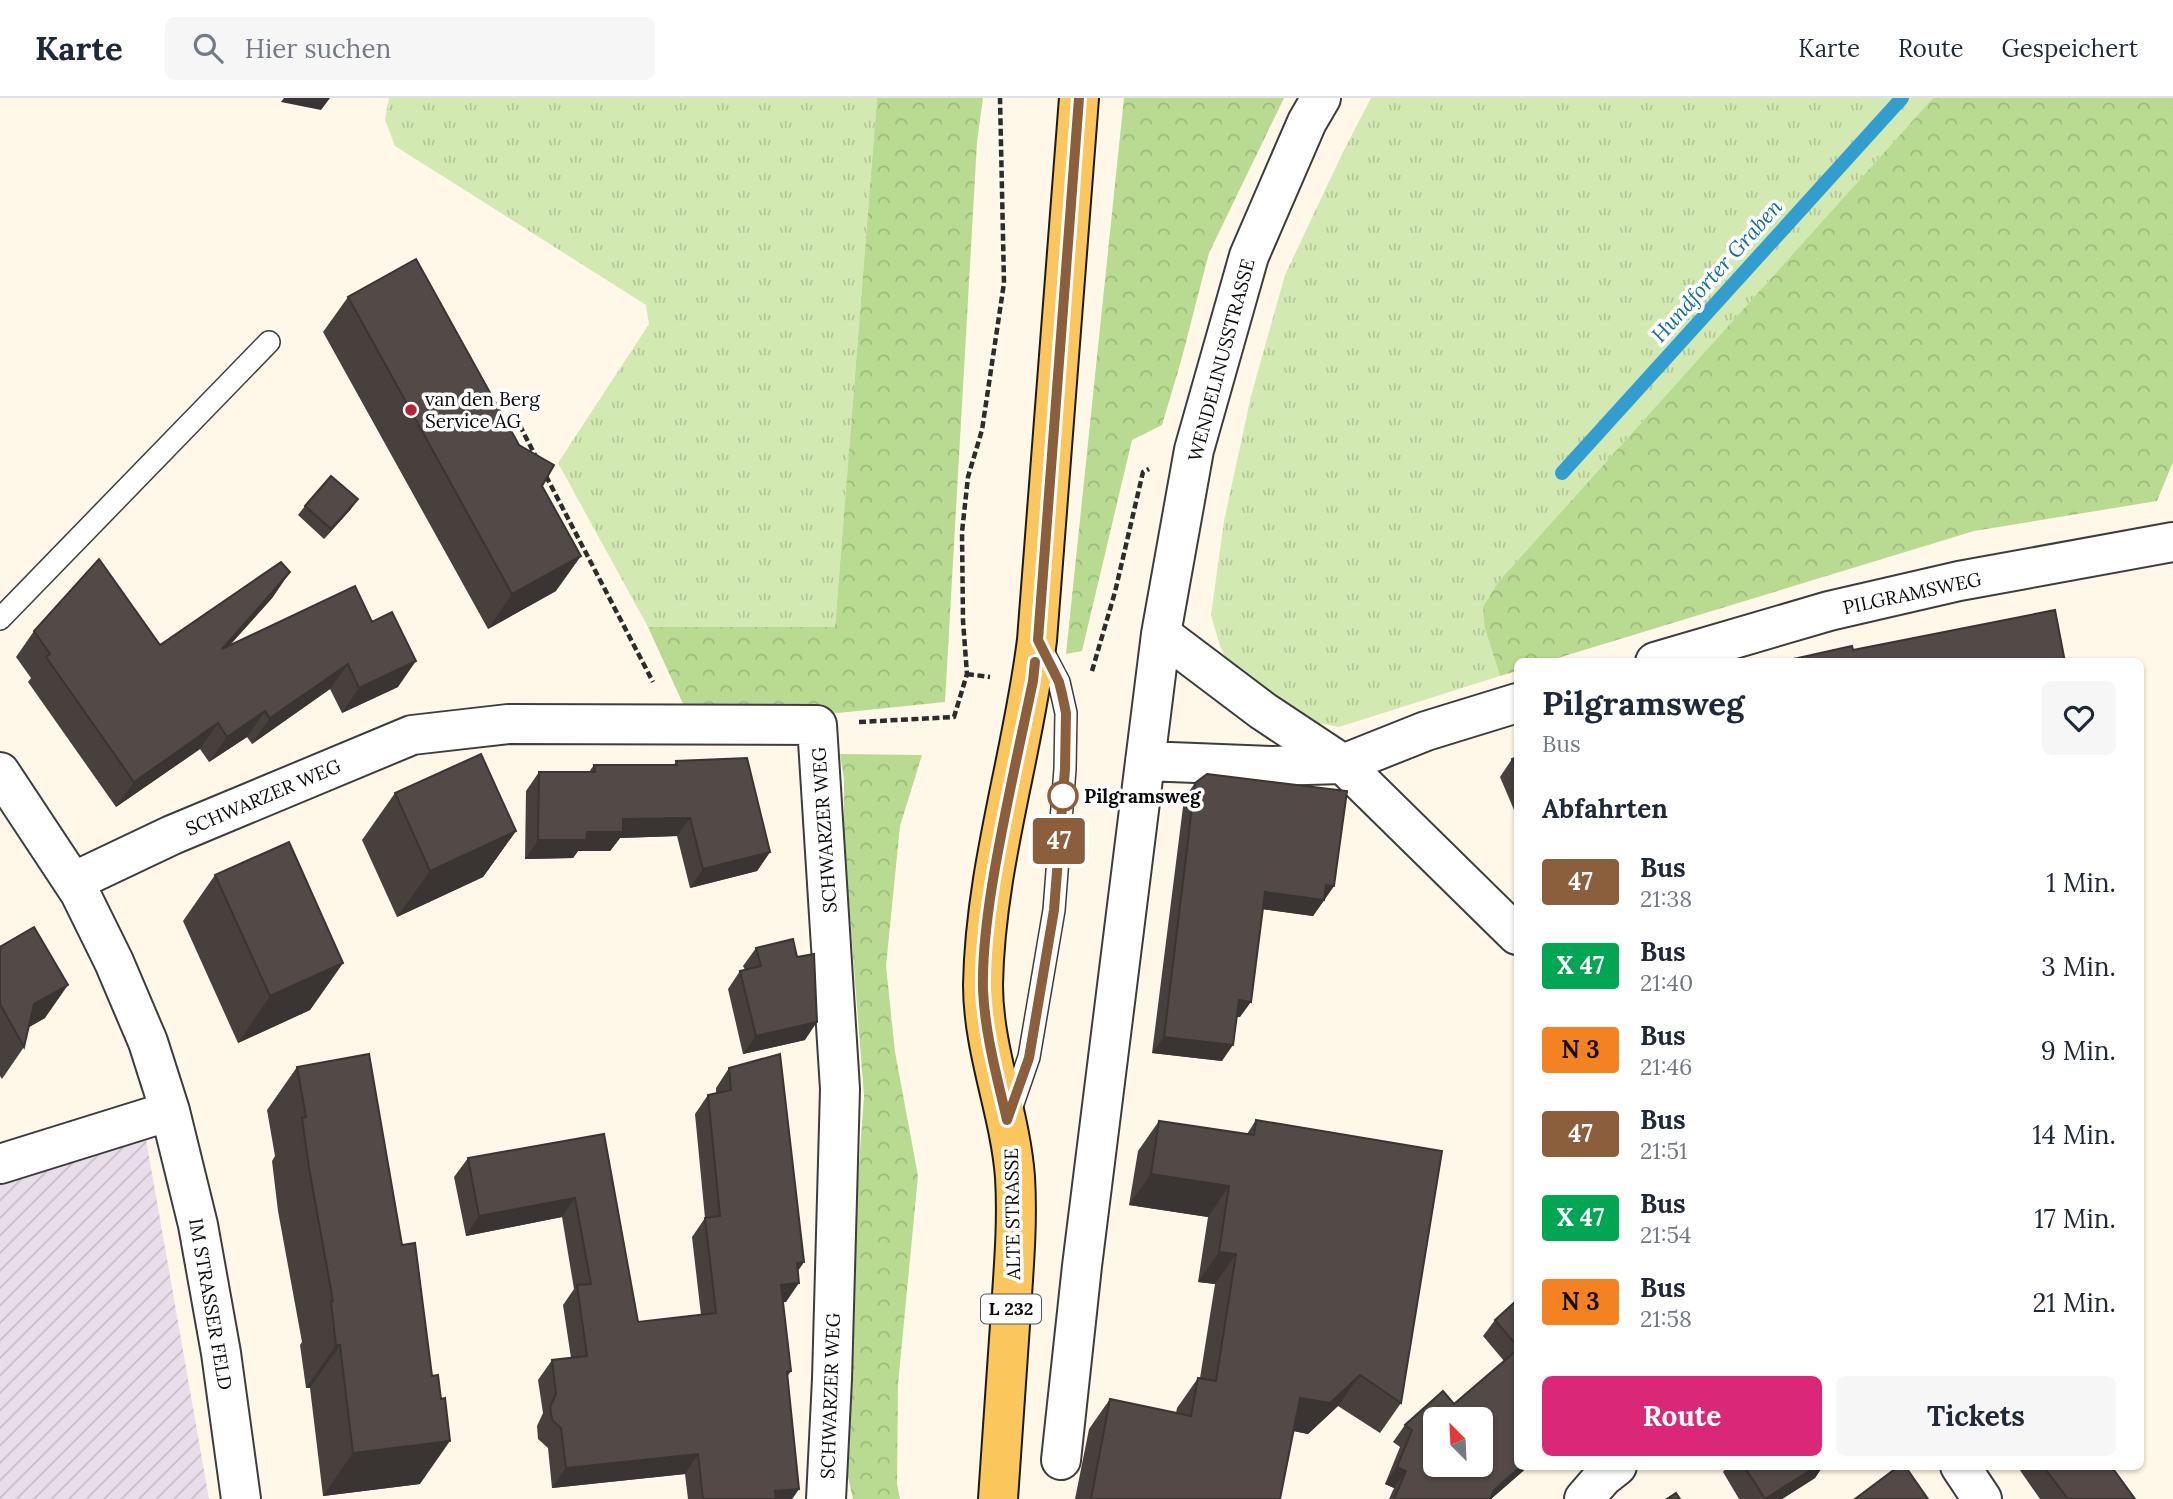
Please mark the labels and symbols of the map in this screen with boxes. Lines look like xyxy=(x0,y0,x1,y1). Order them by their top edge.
water label: Hundforter Graben xyxy=(1645,194,1788,348)
street label: WENDELINUSSTRASSE xyxy=(1182,256,1260,464)
place label: van den Berg Service AG xyxy=(425,387,540,433)
marker: van den Berg Service AG xyxy=(403,402,419,418)
street label: PILGRAMSWEG xyxy=(1841,566,1984,619)
street label: SCHWARZER WEG xyxy=(806,746,842,914)
street label: SCHWARZER WEG xyxy=(182,753,345,841)
marker: Pilgramsweg xyxy=(1048,781,1078,811)
place label: Pilgramsweg xyxy=(1084,784,1202,808)
line badge: 47 xyxy=(1028,818,1090,864)
street label: ALTE STRASSE xyxy=(999,1148,1025,1281)
street label: IM STRASSER FELD xyxy=(184,1216,238,1392)
road number: L 232 xyxy=(981,1294,1041,1324)
street label: SCHWARZER WEG xyxy=(815,1312,845,1480)
north arrow xyxy=(1423,1407,1493,1477)

